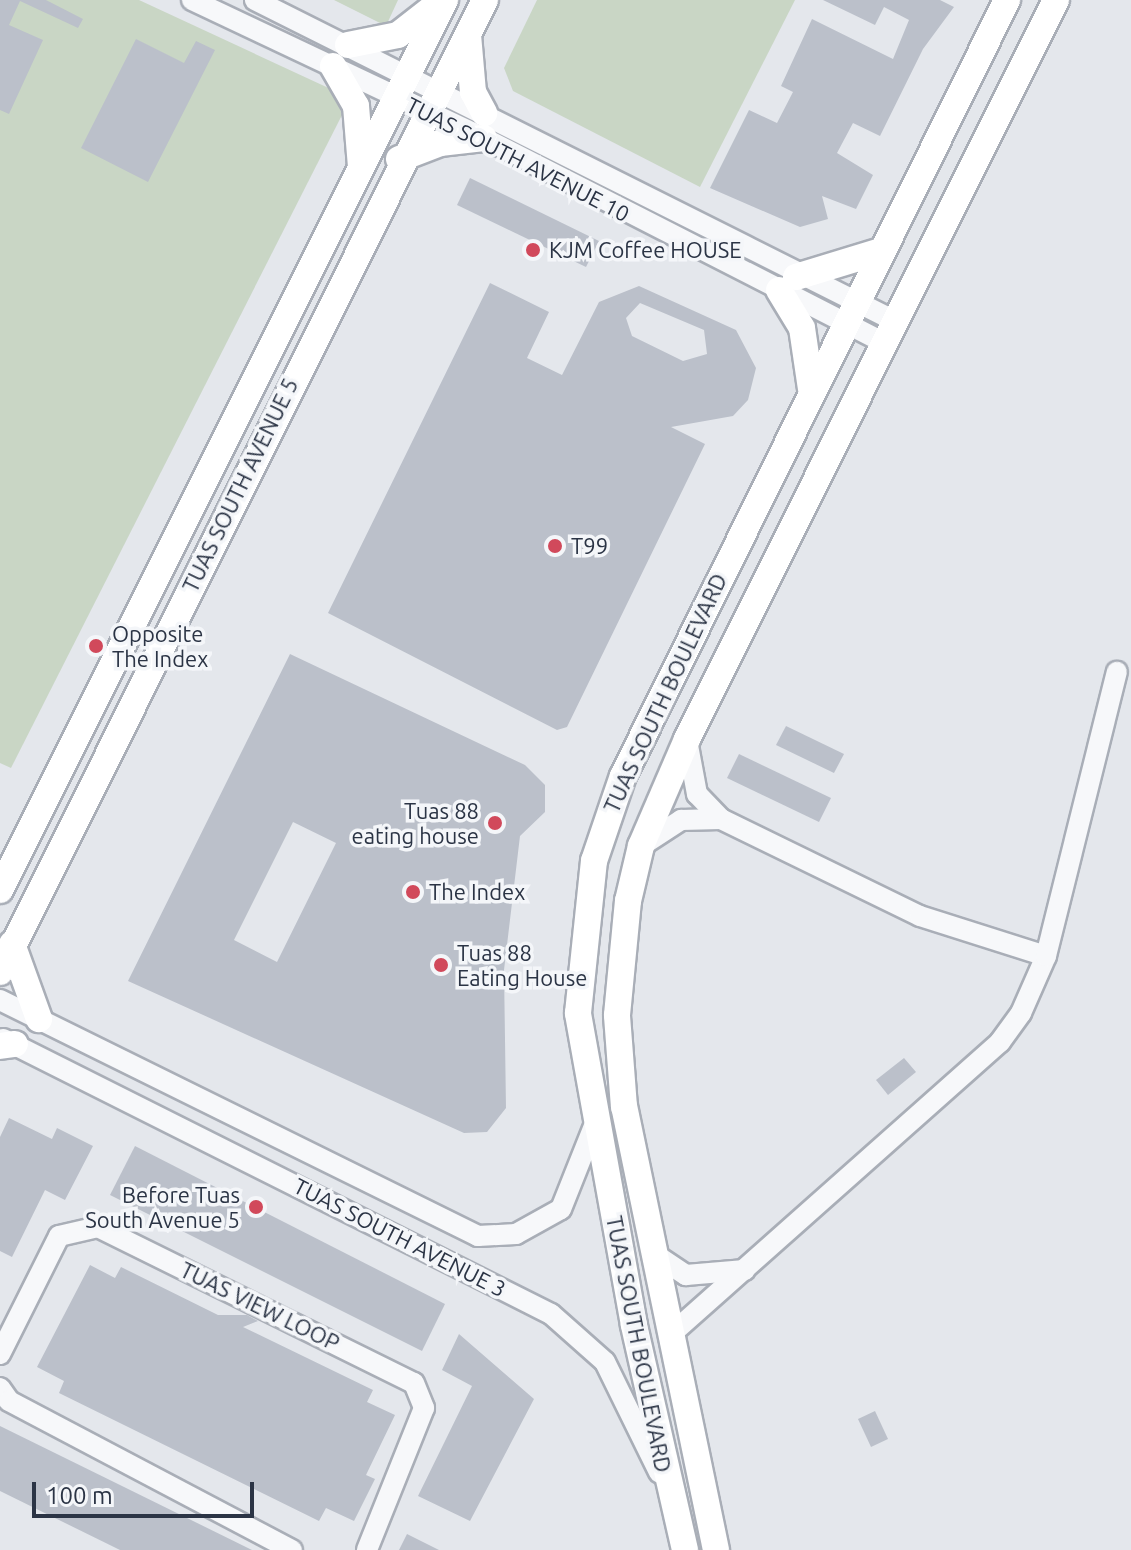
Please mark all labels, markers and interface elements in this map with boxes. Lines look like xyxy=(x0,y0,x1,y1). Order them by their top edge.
street label: TUAS SOUTH AVENUE 10 xyxy=(402,91,634,227)
place label: KJM Coffee HOUSE xyxy=(549,237,742,263)
marker: KJM Coffee HOUSE xyxy=(524,241,542,259)
street label: TUAS SOUTH AVENUE 5 xyxy=(177,374,303,596)
place label: T99 xyxy=(571,533,608,559)
marker: T99 xyxy=(546,537,564,555)
street label: TUAS SOUTH BOULEVARD xyxy=(598,569,732,817)
place label: Opposite The Index xyxy=(112,620,208,672)
marker: Opposite The Index xyxy=(87,637,105,655)
place label: Tuas 88 eating house xyxy=(352,797,479,848)
marker: Tuas 88 eating house xyxy=(486,814,504,832)
place label: The Index xyxy=(429,879,525,905)
marker: The Index xyxy=(404,883,422,901)
place label: Tuas 88 Eating House xyxy=(457,939,587,990)
marker: Tuas 88 Eating House xyxy=(432,956,450,974)
street label: TUAS SOUTH AVENUE 3 xyxy=(289,1172,511,1302)
place label: Before Tuas South Avenue 5 xyxy=(85,1181,240,1232)
marker: Before Tuas South Avenue 5 xyxy=(247,1198,265,1216)
street label: TUAS SOUTH BOULEVARD xyxy=(601,1214,677,1474)
street label: TUAS VIEW LOOP xyxy=(176,1256,344,1356)
scale bar xyxy=(36,1466,258,1516)
text: 100 m xyxy=(46,1482,113,1509)

